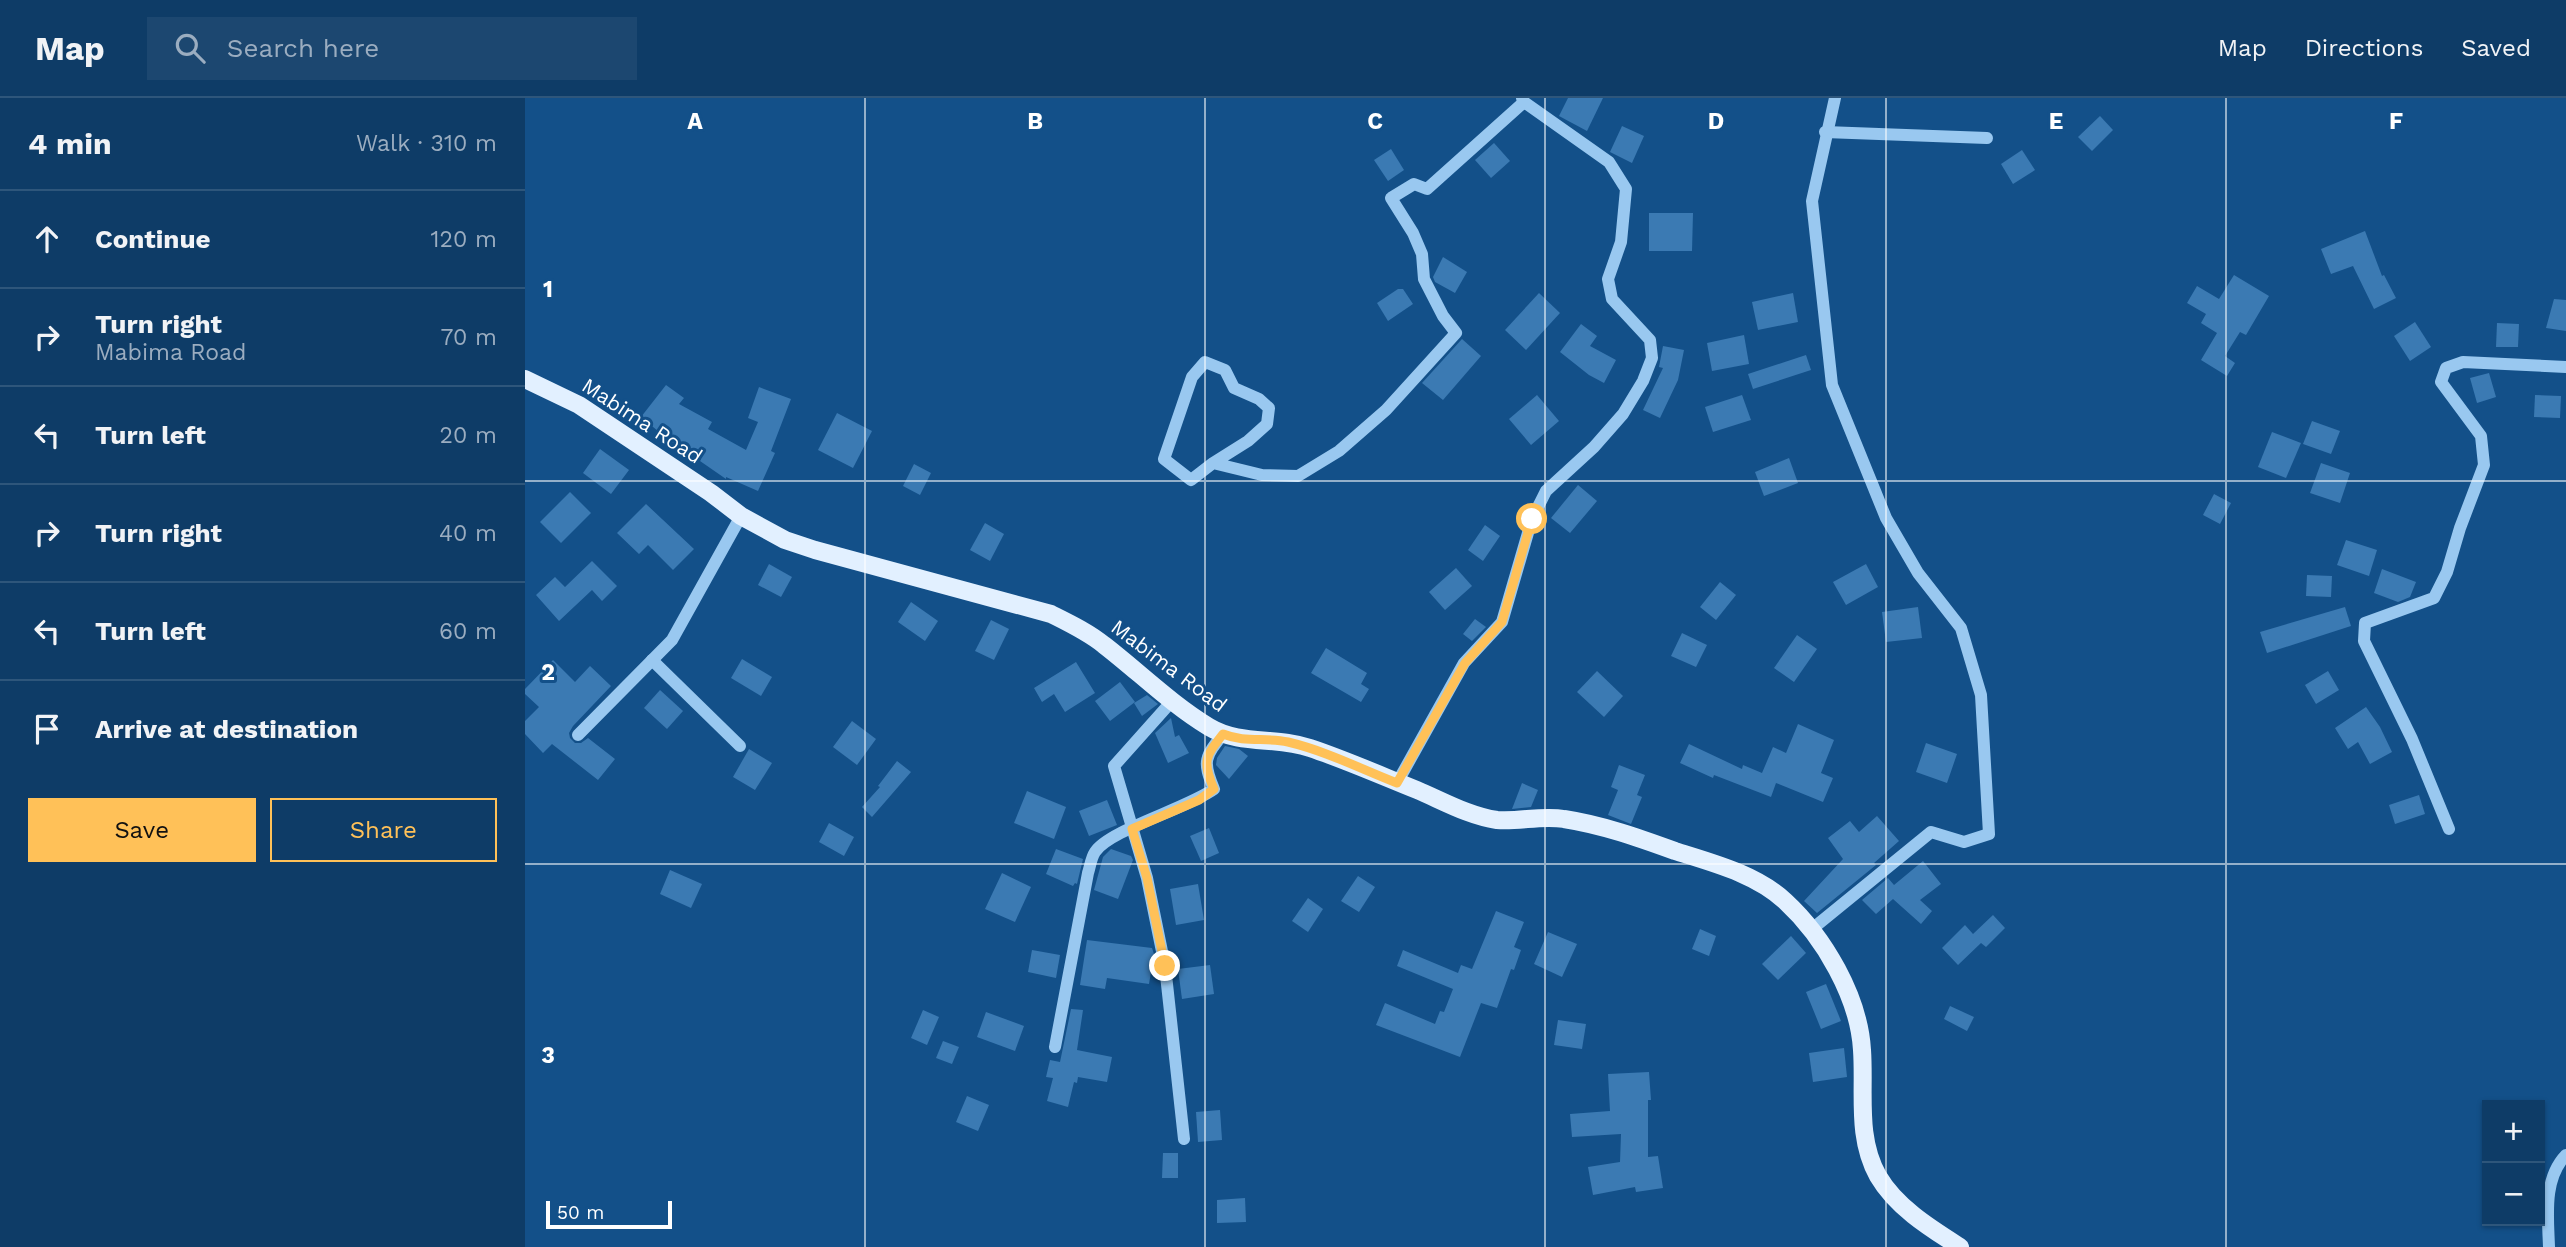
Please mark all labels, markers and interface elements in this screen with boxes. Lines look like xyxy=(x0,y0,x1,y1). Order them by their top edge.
search box xyxy=(147,17,637,80)
text: Map xyxy=(35,29,105,68)
icon: search xyxy=(171,29,209,67)
text: Search here xyxy=(227,33,379,63)
text: Map xyxy=(2218,34,2267,62)
text: Directions xyxy=(2305,34,2423,62)
text: Saved xyxy=(2461,34,2531,62)
text: A xyxy=(687,108,703,135)
text: B xyxy=(1027,108,1043,135)
text: C xyxy=(1367,108,1383,135)
text: D xyxy=(1708,108,1724,135)
text: E xyxy=(2049,108,2063,135)
text: F xyxy=(2389,108,2403,135)
text: 4 min xyxy=(28,126,112,161)
text: Walk · 310 m xyxy=(356,130,497,157)
icon: ahead xyxy=(28,220,66,258)
text: Continue xyxy=(95,224,211,254)
text: 120 m xyxy=(431,226,497,253)
text: 1 xyxy=(543,276,553,303)
text: Turn right xyxy=(95,309,222,339)
icon: right xyxy=(28,318,66,356)
text: 70 m xyxy=(440,324,497,351)
text: Mabima Road xyxy=(95,339,246,366)
street label: Mabima Road xyxy=(577,372,707,469)
icon: left xyxy=(28,416,66,454)
text: Turn left xyxy=(95,420,206,450)
text: 20 m xyxy=(440,422,497,449)
route start xyxy=(1516,503,1547,534)
icon: right xyxy=(28,514,66,552)
text: Turn right xyxy=(95,518,222,548)
text: 40 m xyxy=(439,520,497,547)
icon: left xyxy=(28,612,66,650)
street label: Mabima Road xyxy=(1107,614,1232,717)
text: Turn left xyxy=(95,616,206,646)
text: 60 m xyxy=(439,618,497,645)
text: 2 xyxy=(541,659,555,686)
icon: arrive xyxy=(28,710,66,748)
text: Arrive at destination xyxy=(95,714,358,744)
button: Save xyxy=(28,798,256,862)
button: Share xyxy=(270,798,497,862)
route end xyxy=(1149,950,1180,981)
text: 3 xyxy=(541,1042,555,1069)
map controls xyxy=(2482,1100,2545,1226)
button: + xyxy=(2482,1100,2545,1163)
button: − xyxy=(2482,1163,2545,1226)
scale bar xyxy=(546,1198,672,1230)
text: 50 m xyxy=(557,1201,604,1224)

